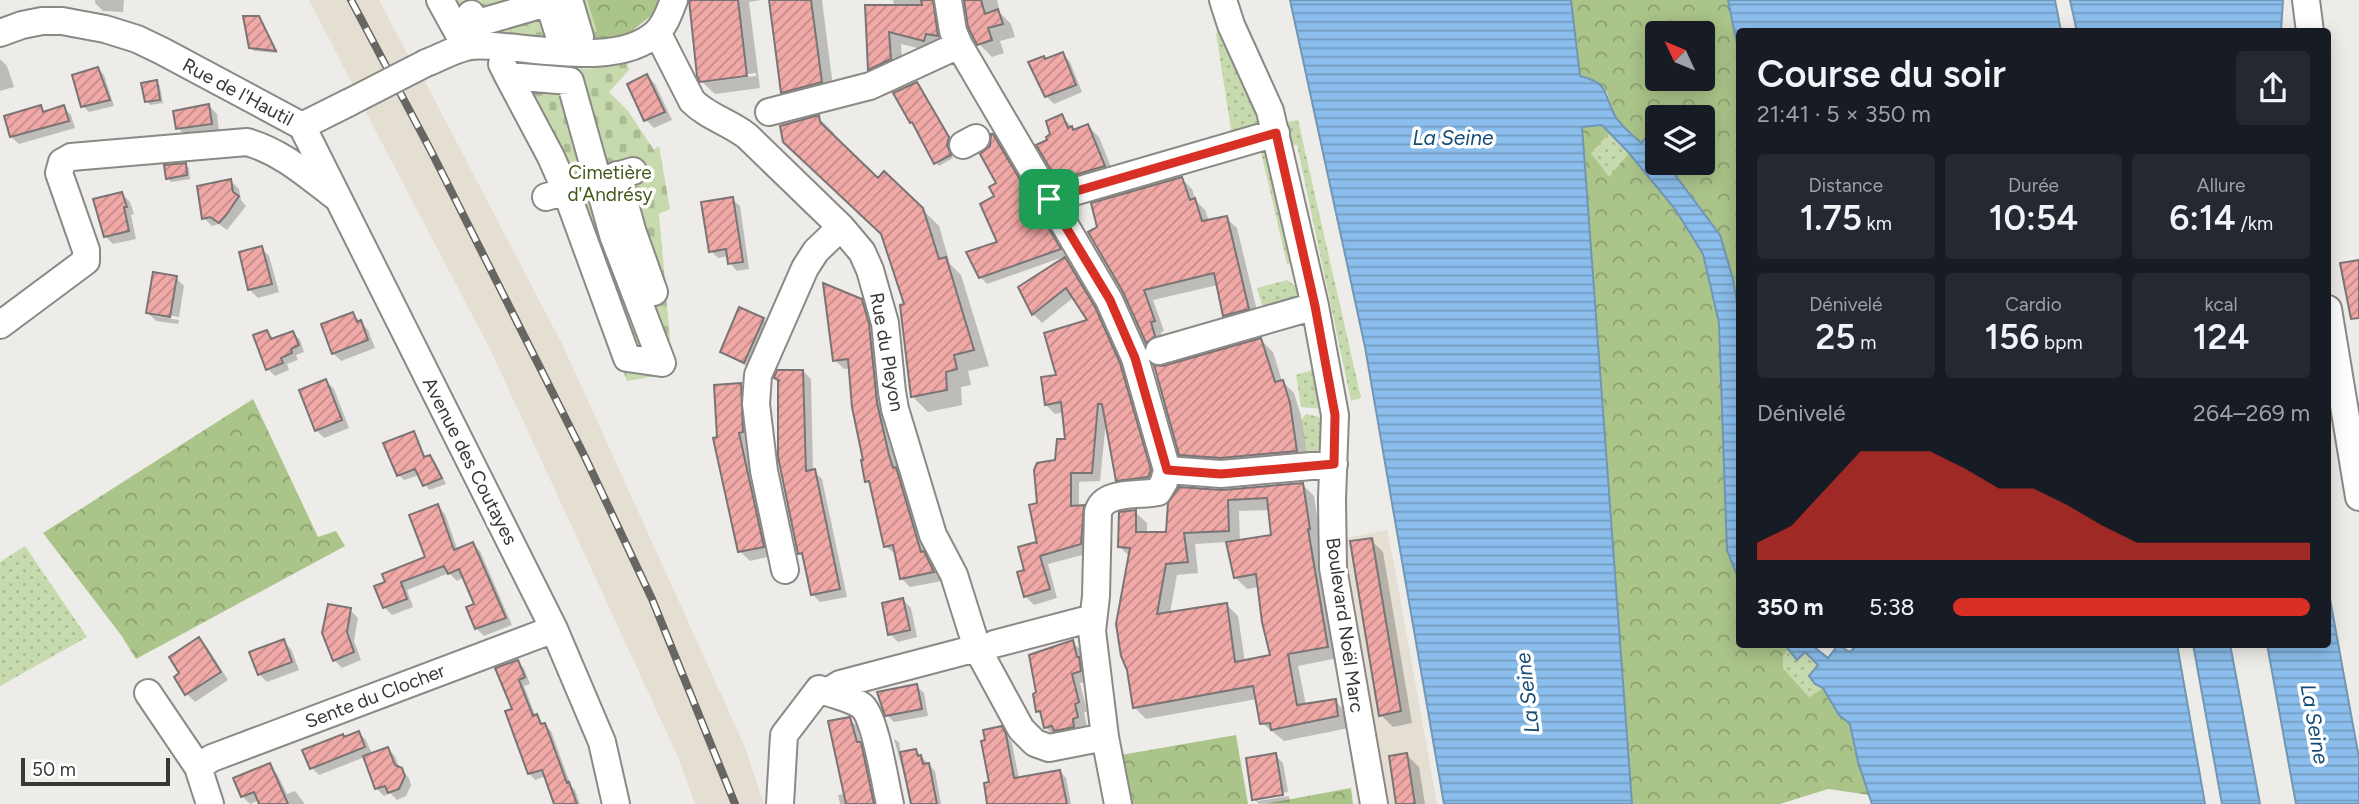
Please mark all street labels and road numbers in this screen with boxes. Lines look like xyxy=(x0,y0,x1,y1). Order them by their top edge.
street label: Rue de l'Hautil xyxy=(179,53,297,131)
street label: Rue du Pleyon xyxy=(865,291,909,413)
street label: Avenue des Coutayes xyxy=(418,373,522,549)
street label: Boulevard Noël Marc xyxy=(1321,536,1369,714)
street label: Sente du Clocher xyxy=(302,659,449,733)

